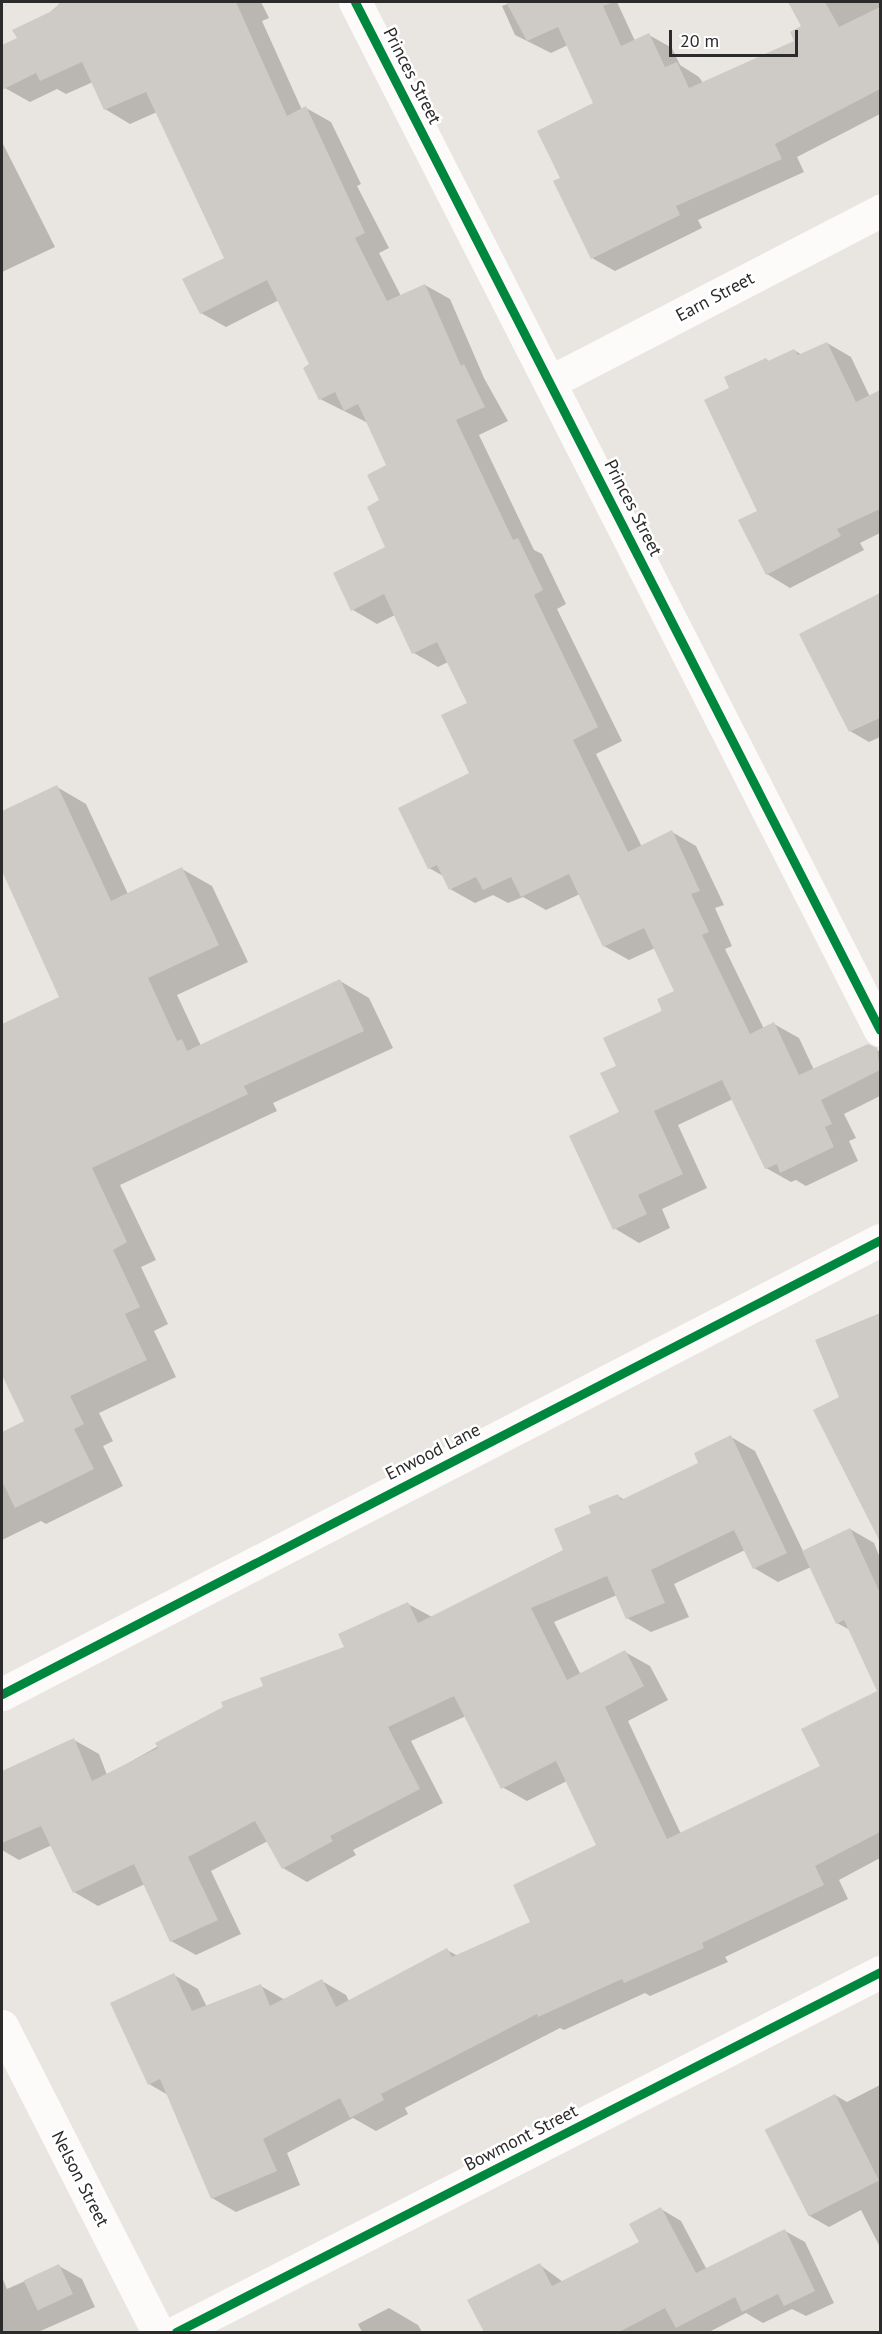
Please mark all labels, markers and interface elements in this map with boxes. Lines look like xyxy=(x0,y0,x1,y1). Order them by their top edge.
scale bar xyxy=(672,18,801,56)
street label: Princes Street xyxy=(378,24,446,128)
text: 20 m xyxy=(680,29,719,52)
street label: Earn Street xyxy=(672,267,758,327)
street label: Princes Street xyxy=(599,456,667,560)
street label: Enwood Lane xyxy=(382,1419,484,1485)
street label: Bowmont Street xyxy=(461,2100,581,2176)
street label: Nelson Street xyxy=(47,2128,113,2230)

